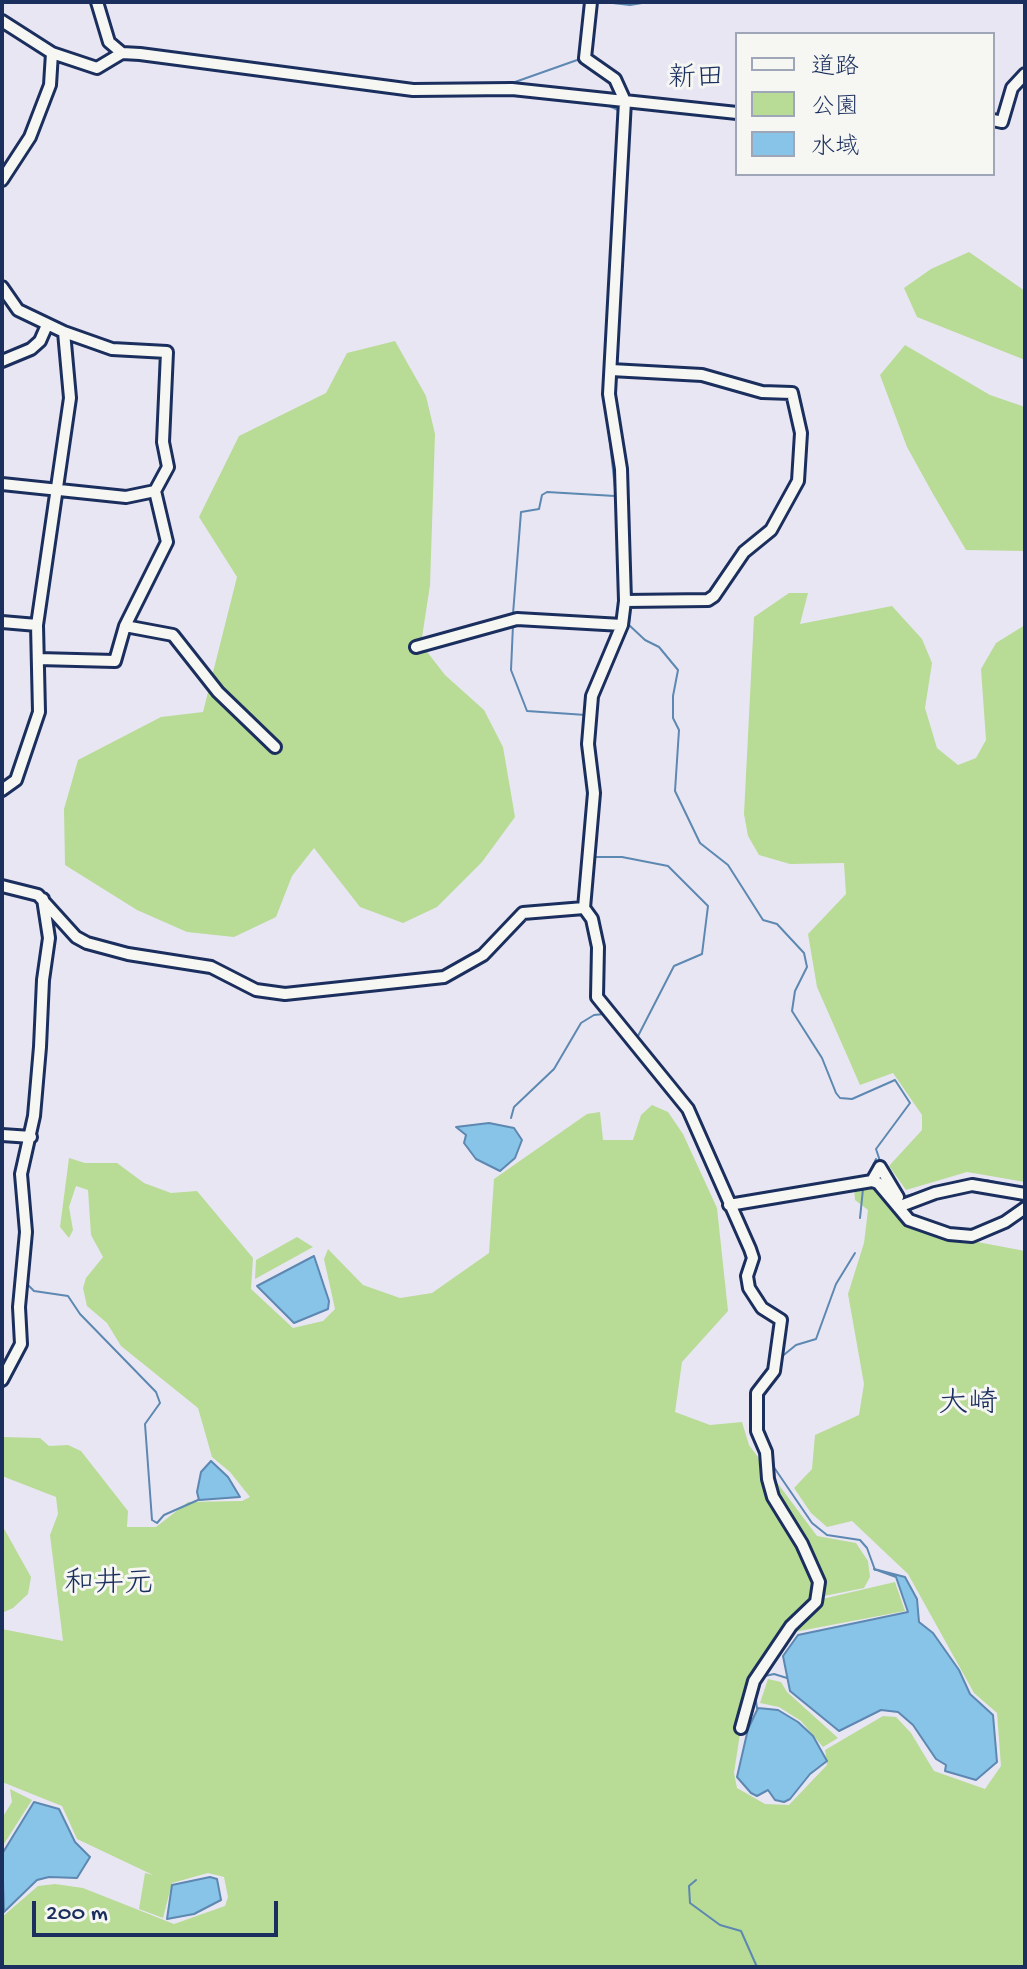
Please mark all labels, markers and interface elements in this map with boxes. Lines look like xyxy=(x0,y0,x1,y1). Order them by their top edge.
legend xyxy=(735,32,995,176)
text: 道路 xyxy=(811,54,859,83)
district label: 新田 xyxy=(668,64,724,98)
text: 公園 xyxy=(811,94,859,123)
text: 水域 xyxy=(811,134,859,163)
district label: 大崎 xyxy=(938,1388,998,1424)
district label: 和井元 xyxy=(64,1568,154,1604)
scale bar xyxy=(36,1885,282,1935)
text: 200 m xyxy=(46,1900,108,1929)

